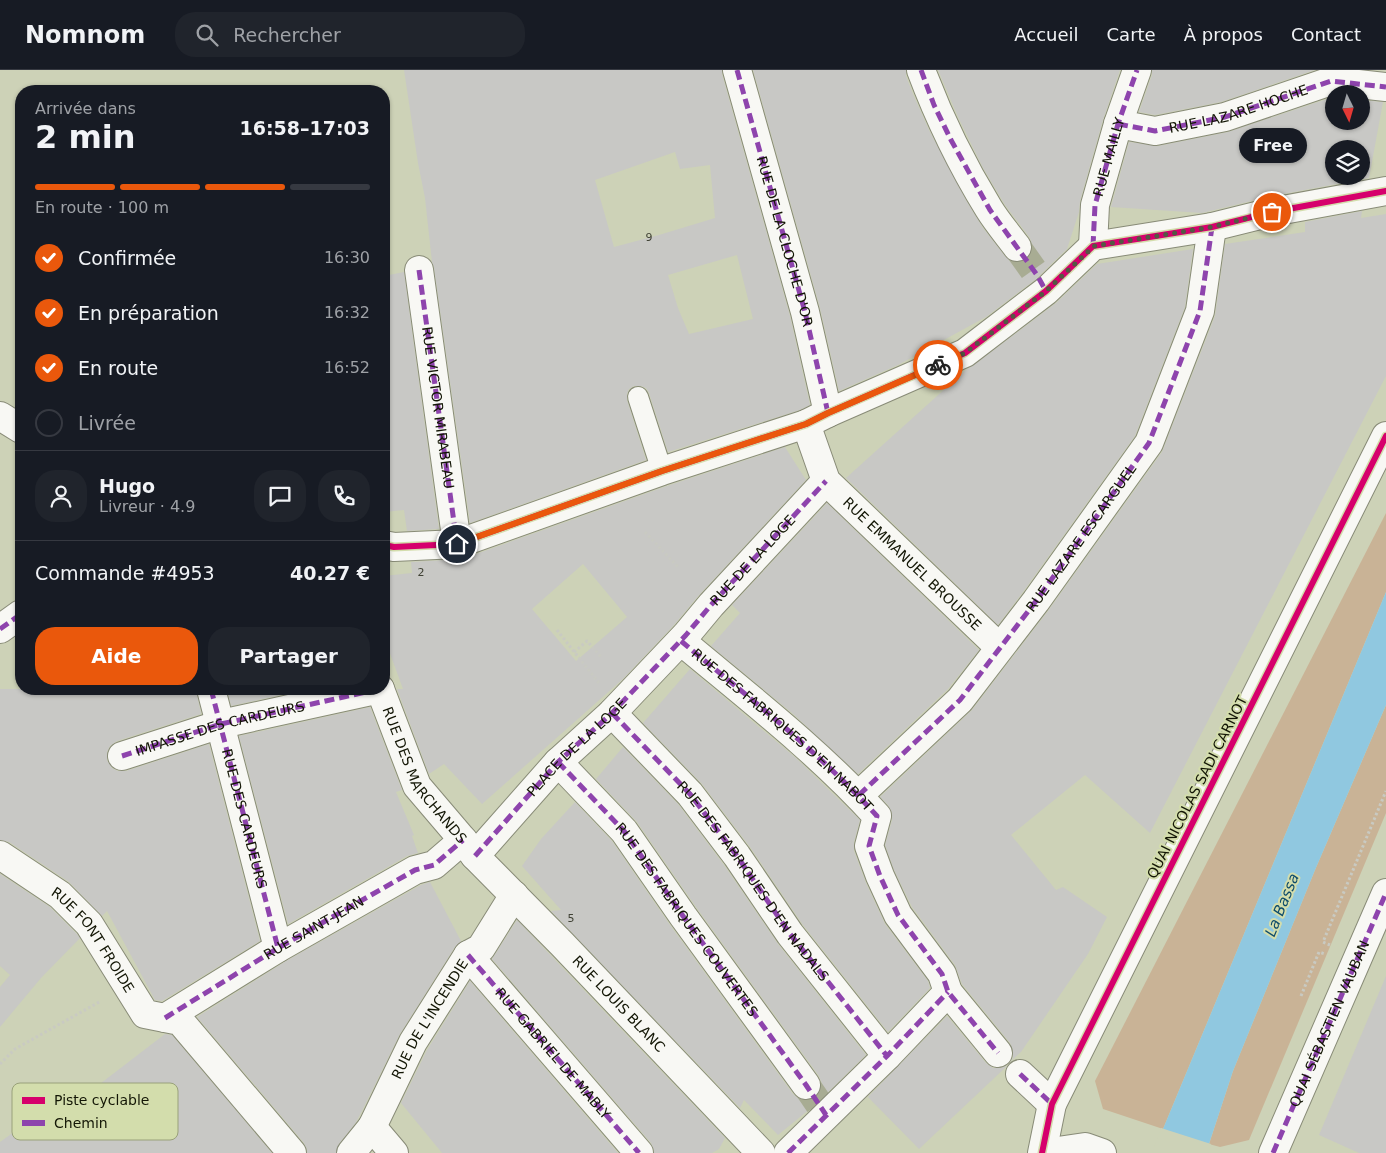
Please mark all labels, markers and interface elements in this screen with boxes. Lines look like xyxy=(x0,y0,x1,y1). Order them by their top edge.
search box xyxy=(175,12,525,57)
text: Nomnom xyxy=(25,21,145,49)
icon: search xyxy=(193,21,221,49)
text: Rechercher xyxy=(233,24,341,46)
text: Accueil xyxy=(1014,24,1079,45)
text: Carte xyxy=(1107,24,1156,45)
text: À propos xyxy=(1184,24,1263,45)
text: Contact xyxy=(1291,24,1361,45)
street label: RUE LAZARE HOCHE xyxy=(1168,81,1310,136)
north arrow xyxy=(1325,85,1370,130)
map controls xyxy=(1325,85,1370,185)
text: Arrivée dans xyxy=(35,99,136,118)
street label: RUE MAILLY xyxy=(1090,115,1128,198)
text: 16:58–17:03 xyxy=(240,117,370,139)
text: 2 min xyxy=(35,118,136,156)
callout: Free xyxy=(1238,127,1306,162)
text: Free xyxy=(1253,136,1293,155)
button: layers xyxy=(1325,140,1370,185)
street label: RUE DE LA CLOCHE D'OR xyxy=(754,154,816,329)
pin xyxy=(1251,191,1293,233)
text: En route · 100 m xyxy=(35,198,169,217)
icon: bag xyxy=(1258,198,1286,226)
house number: 9 xyxy=(646,231,653,244)
icon: check xyxy=(35,244,63,272)
text: Confirmée xyxy=(78,247,176,269)
text: 16:30 xyxy=(324,248,370,267)
icon: check xyxy=(35,299,63,327)
text: En préparation xyxy=(78,302,219,324)
text: 16:32 xyxy=(324,303,370,322)
street label: RUE VICTOR MIRABEAU xyxy=(419,325,457,490)
courier xyxy=(913,340,963,390)
icon: bike xyxy=(924,351,952,379)
icon: check xyxy=(35,354,63,382)
text: En route xyxy=(78,357,158,379)
text: 16:52 xyxy=(324,358,370,377)
text: Livrée xyxy=(78,412,136,434)
street label: RUE LAZARE ESCARGUEL xyxy=(1023,461,1139,615)
button: person xyxy=(35,470,87,522)
button: chat xyxy=(254,470,306,522)
button: phone xyxy=(318,470,370,522)
text: Hugo xyxy=(99,475,155,497)
street label: RUE EMMANUEL BROUSSE xyxy=(840,494,985,634)
text: Livreur · 4.9 xyxy=(99,497,195,516)
street label: RUE DE LA LOGE xyxy=(707,512,798,609)
pin xyxy=(436,523,478,565)
icon: home xyxy=(443,530,471,558)
text: Commande #4953 xyxy=(35,562,215,584)
text: 40.27 € xyxy=(290,562,370,584)
house number: 2 xyxy=(418,566,425,579)
button: Aide xyxy=(35,627,198,685)
button: Partager xyxy=(208,627,370,685)
street label: RUE DES FABRIQUES D'EN NABOT xyxy=(689,645,877,815)
street label: QUAI NICOLAS SADI CARNOT xyxy=(1144,693,1250,881)
street label: PLACE DE LA LOGE xyxy=(524,695,630,800)
street label: IMPASSE DES CARDEURS xyxy=(133,698,306,759)
street label: RUE DES MARCHANDS xyxy=(379,704,470,847)
street label: RUE DES CARDEURS xyxy=(219,747,270,890)
street label: RUE DES FABRIQUES D'EN NADALS xyxy=(674,778,832,984)
street label: RUE DES FABRIQUES COUVERTES xyxy=(612,819,761,1020)
water label: La Bassa xyxy=(1261,871,1303,939)
street label: RUE FONT FROIDE xyxy=(49,884,138,995)
street label: RUE SAINT-JEAN xyxy=(261,893,367,963)
house number: 5 xyxy=(568,912,575,925)
street label: QUAI SÉBASTIEN VAUBAN xyxy=(1286,938,1372,1109)
street label: RUE LOUIS BLANC xyxy=(569,952,669,1055)
street label: RUE DE L'INCENDIE xyxy=(388,956,471,1082)
street label: RUE GABRIEL DE MABLY xyxy=(492,984,614,1123)
legend xyxy=(12,1083,178,1140)
text: Piste cyclable xyxy=(54,1092,149,1108)
text: Chemin xyxy=(54,1115,108,1131)

